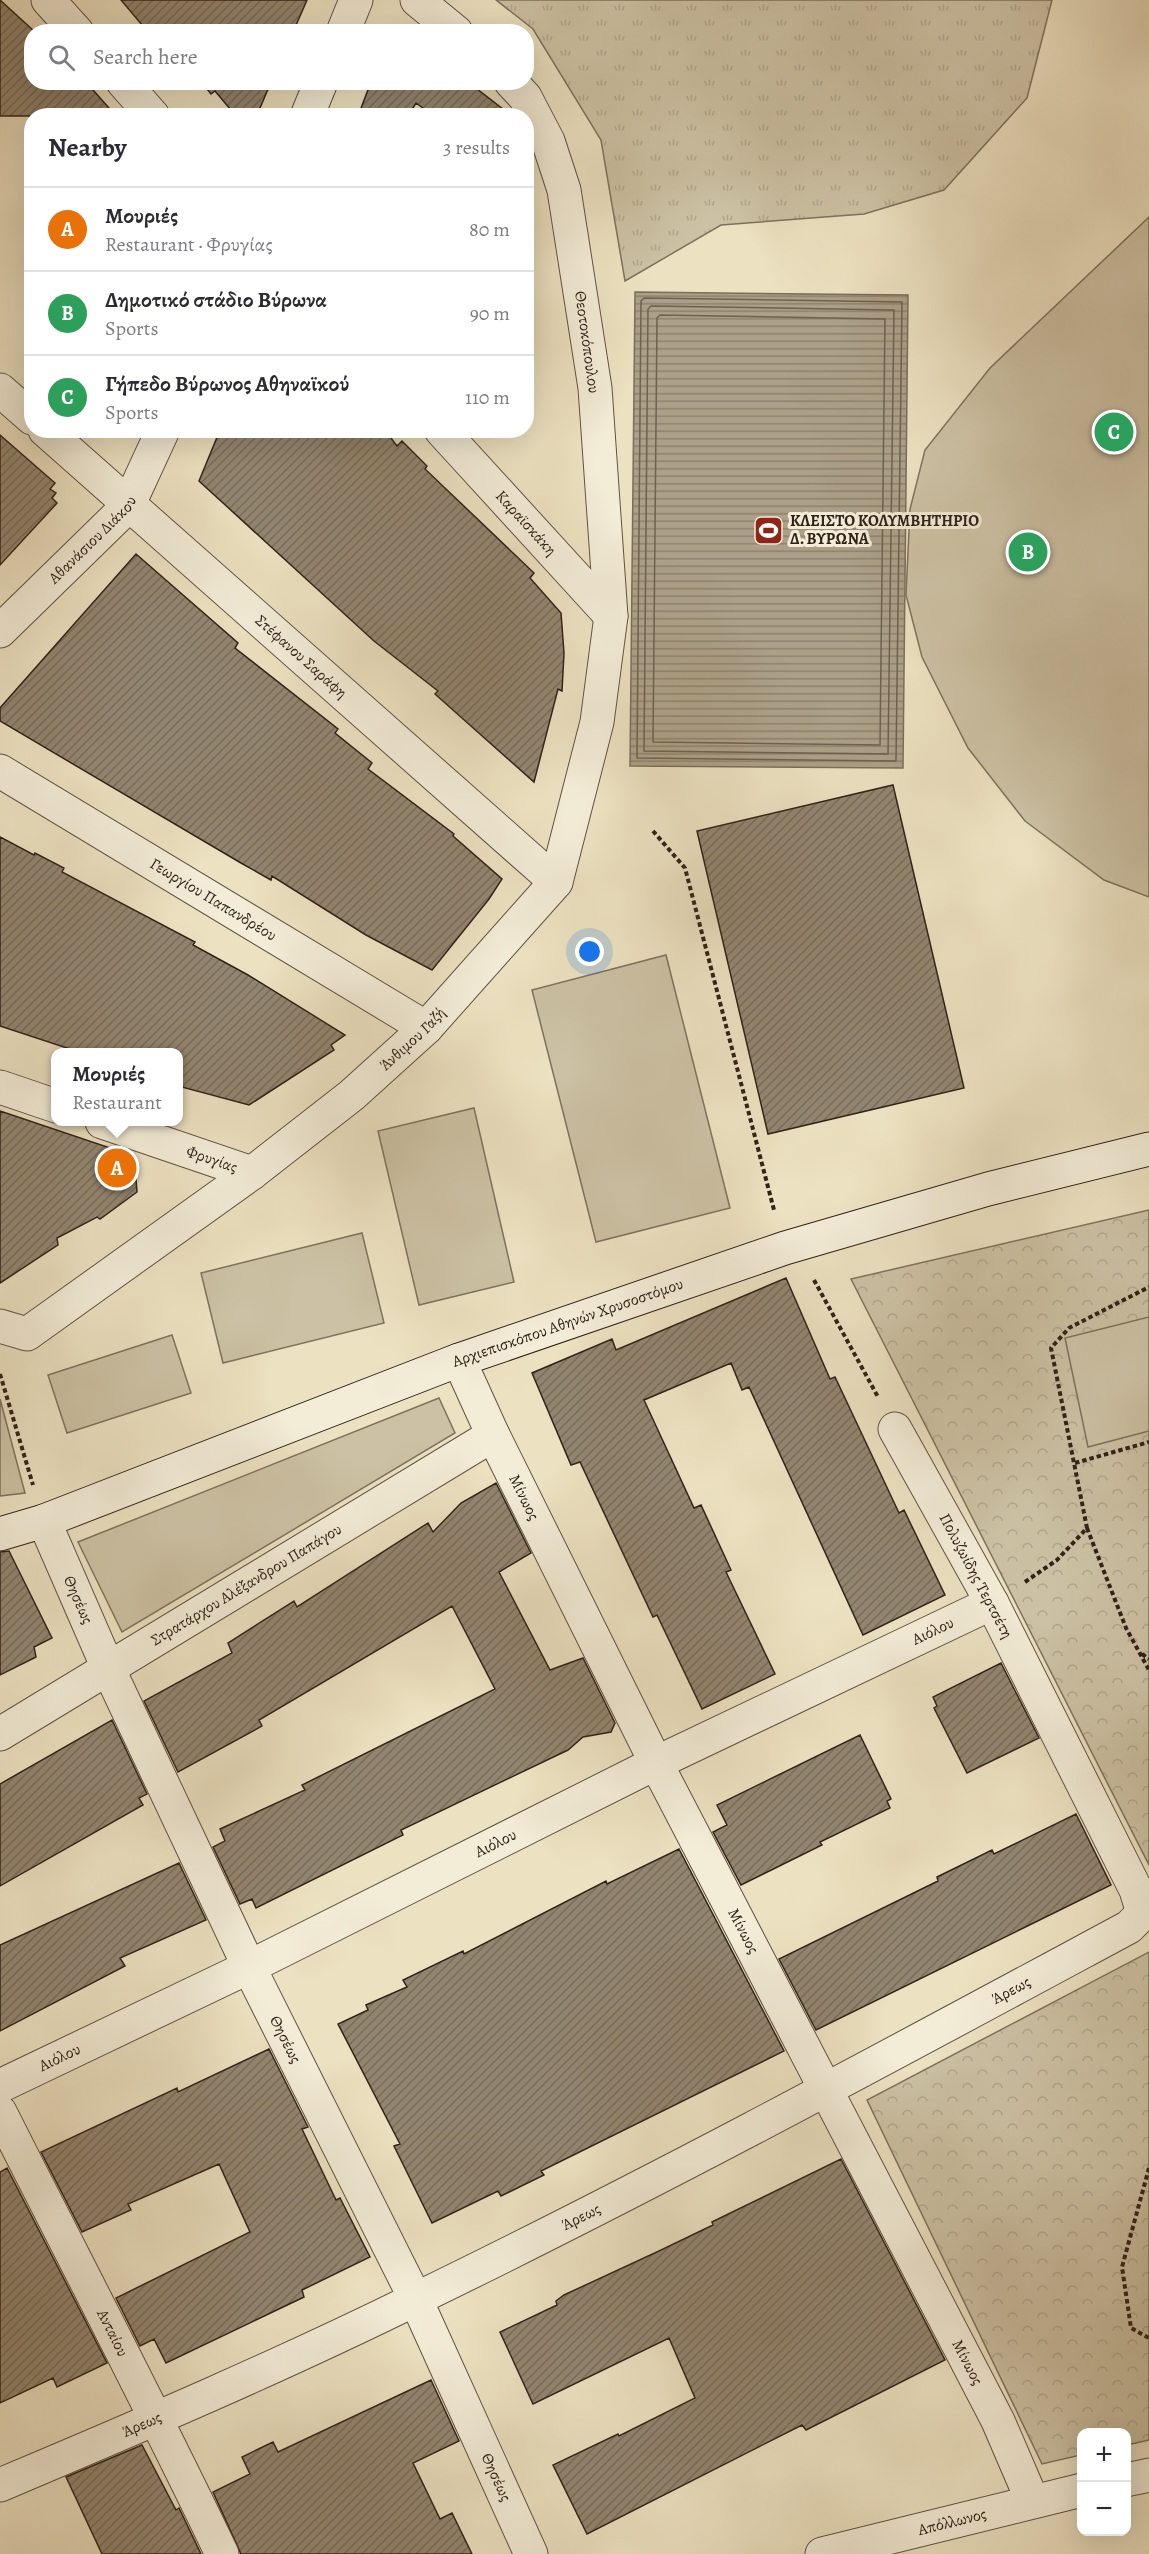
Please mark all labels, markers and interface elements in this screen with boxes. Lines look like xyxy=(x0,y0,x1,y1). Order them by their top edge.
search box xyxy=(24,24,534,90)
icon: search xyxy=(45,41,78,74)
text: Search here xyxy=(93,42,198,72)
text: Nearby xyxy=(48,130,127,165)
text: 3 results xyxy=(443,134,510,161)
text: Μουριές xyxy=(105,201,178,231)
text: A xyxy=(61,216,74,243)
text: 80 m xyxy=(469,216,510,243)
text: Restaurant · Φρυγίας xyxy=(105,231,273,258)
text: Δημοτικό στάδιο Βύρωνα xyxy=(105,285,327,315)
street label: Θεοτοκόπουλου xyxy=(569,289,605,395)
text: B xyxy=(61,300,74,327)
text: 90 m xyxy=(470,300,510,327)
text: Sports xyxy=(105,315,158,342)
text: Γήπεδο Βύρωνος Αθηναϊκού xyxy=(105,369,349,399)
text: C xyxy=(61,384,74,411)
text: 110 m xyxy=(465,384,510,411)
text: Sports xyxy=(105,399,158,426)
pin: C xyxy=(1094,410,1134,454)
street label: Καραϊσκάκη xyxy=(490,485,562,561)
street label: Αθανάσιου Διάκου xyxy=(43,493,142,590)
place label: ΚΛΕΙΣΤΟ ΚΟΛΥΜΒΗΤΗΡΙΟ Δ. ΒΥΡΩΝΑ xyxy=(790,510,979,550)
sports icon: ΚΛΕΙΣΤΟ ΚΟΛΥΜΒΗΤΗΡΙΟ Δ. ΒΥΡΩΝΑ xyxy=(753,514,785,546)
pin: B xyxy=(1008,530,1048,574)
street label: Στέφανου Σαράφη xyxy=(250,610,352,703)
street label: Γεωργίου Παπανδρέου xyxy=(146,853,281,946)
your location xyxy=(575,937,604,966)
street label: Άνθιμου Γαζή xyxy=(375,1002,450,1076)
popup xyxy=(51,1048,183,1126)
text: Μουριές xyxy=(72,1059,145,1089)
text: Restaurant xyxy=(72,1089,162,1116)
street label: Φρυγίας xyxy=(183,1140,241,1178)
pin: A xyxy=(98,1146,136,1190)
street label: Αρχιεπισκόπου Αθηνών Χρυσοστόμου xyxy=(448,1273,686,1373)
street label: Μίνωος xyxy=(503,1471,545,1524)
street label: Πολυζωίδης Τερτσέτη xyxy=(934,1510,1018,1642)
street label: Στρατάρχου Αλέξανδρου Παπάγου xyxy=(147,1518,346,1651)
street label: Θησέως xyxy=(58,1572,99,1628)
street label: Αιόλου xyxy=(908,1612,958,1651)
street label: Αιόλου xyxy=(470,1824,520,1863)
street label: Μίνωος xyxy=(722,1904,764,1958)
street label: Άρεως xyxy=(988,1971,1035,2010)
street label: Θησέως xyxy=(264,2012,307,2067)
street label: Αιόλου xyxy=(34,2038,84,2077)
street label: Άρεως xyxy=(558,2198,605,2236)
street label: Ανταίου xyxy=(91,2305,134,2360)
street label: Μίνωος xyxy=(947,2336,989,2389)
street label: Άρεως xyxy=(118,2406,165,2443)
map controls xyxy=(1077,2428,1131,2536)
button: + xyxy=(1077,2428,1131,2482)
street label: Θησέως xyxy=(476,2450,517,2505)
button: − xyxy=(1077,2482,1131,2536)
street label: Απόλλωνος xyxy=(915,2503,989,2541)

